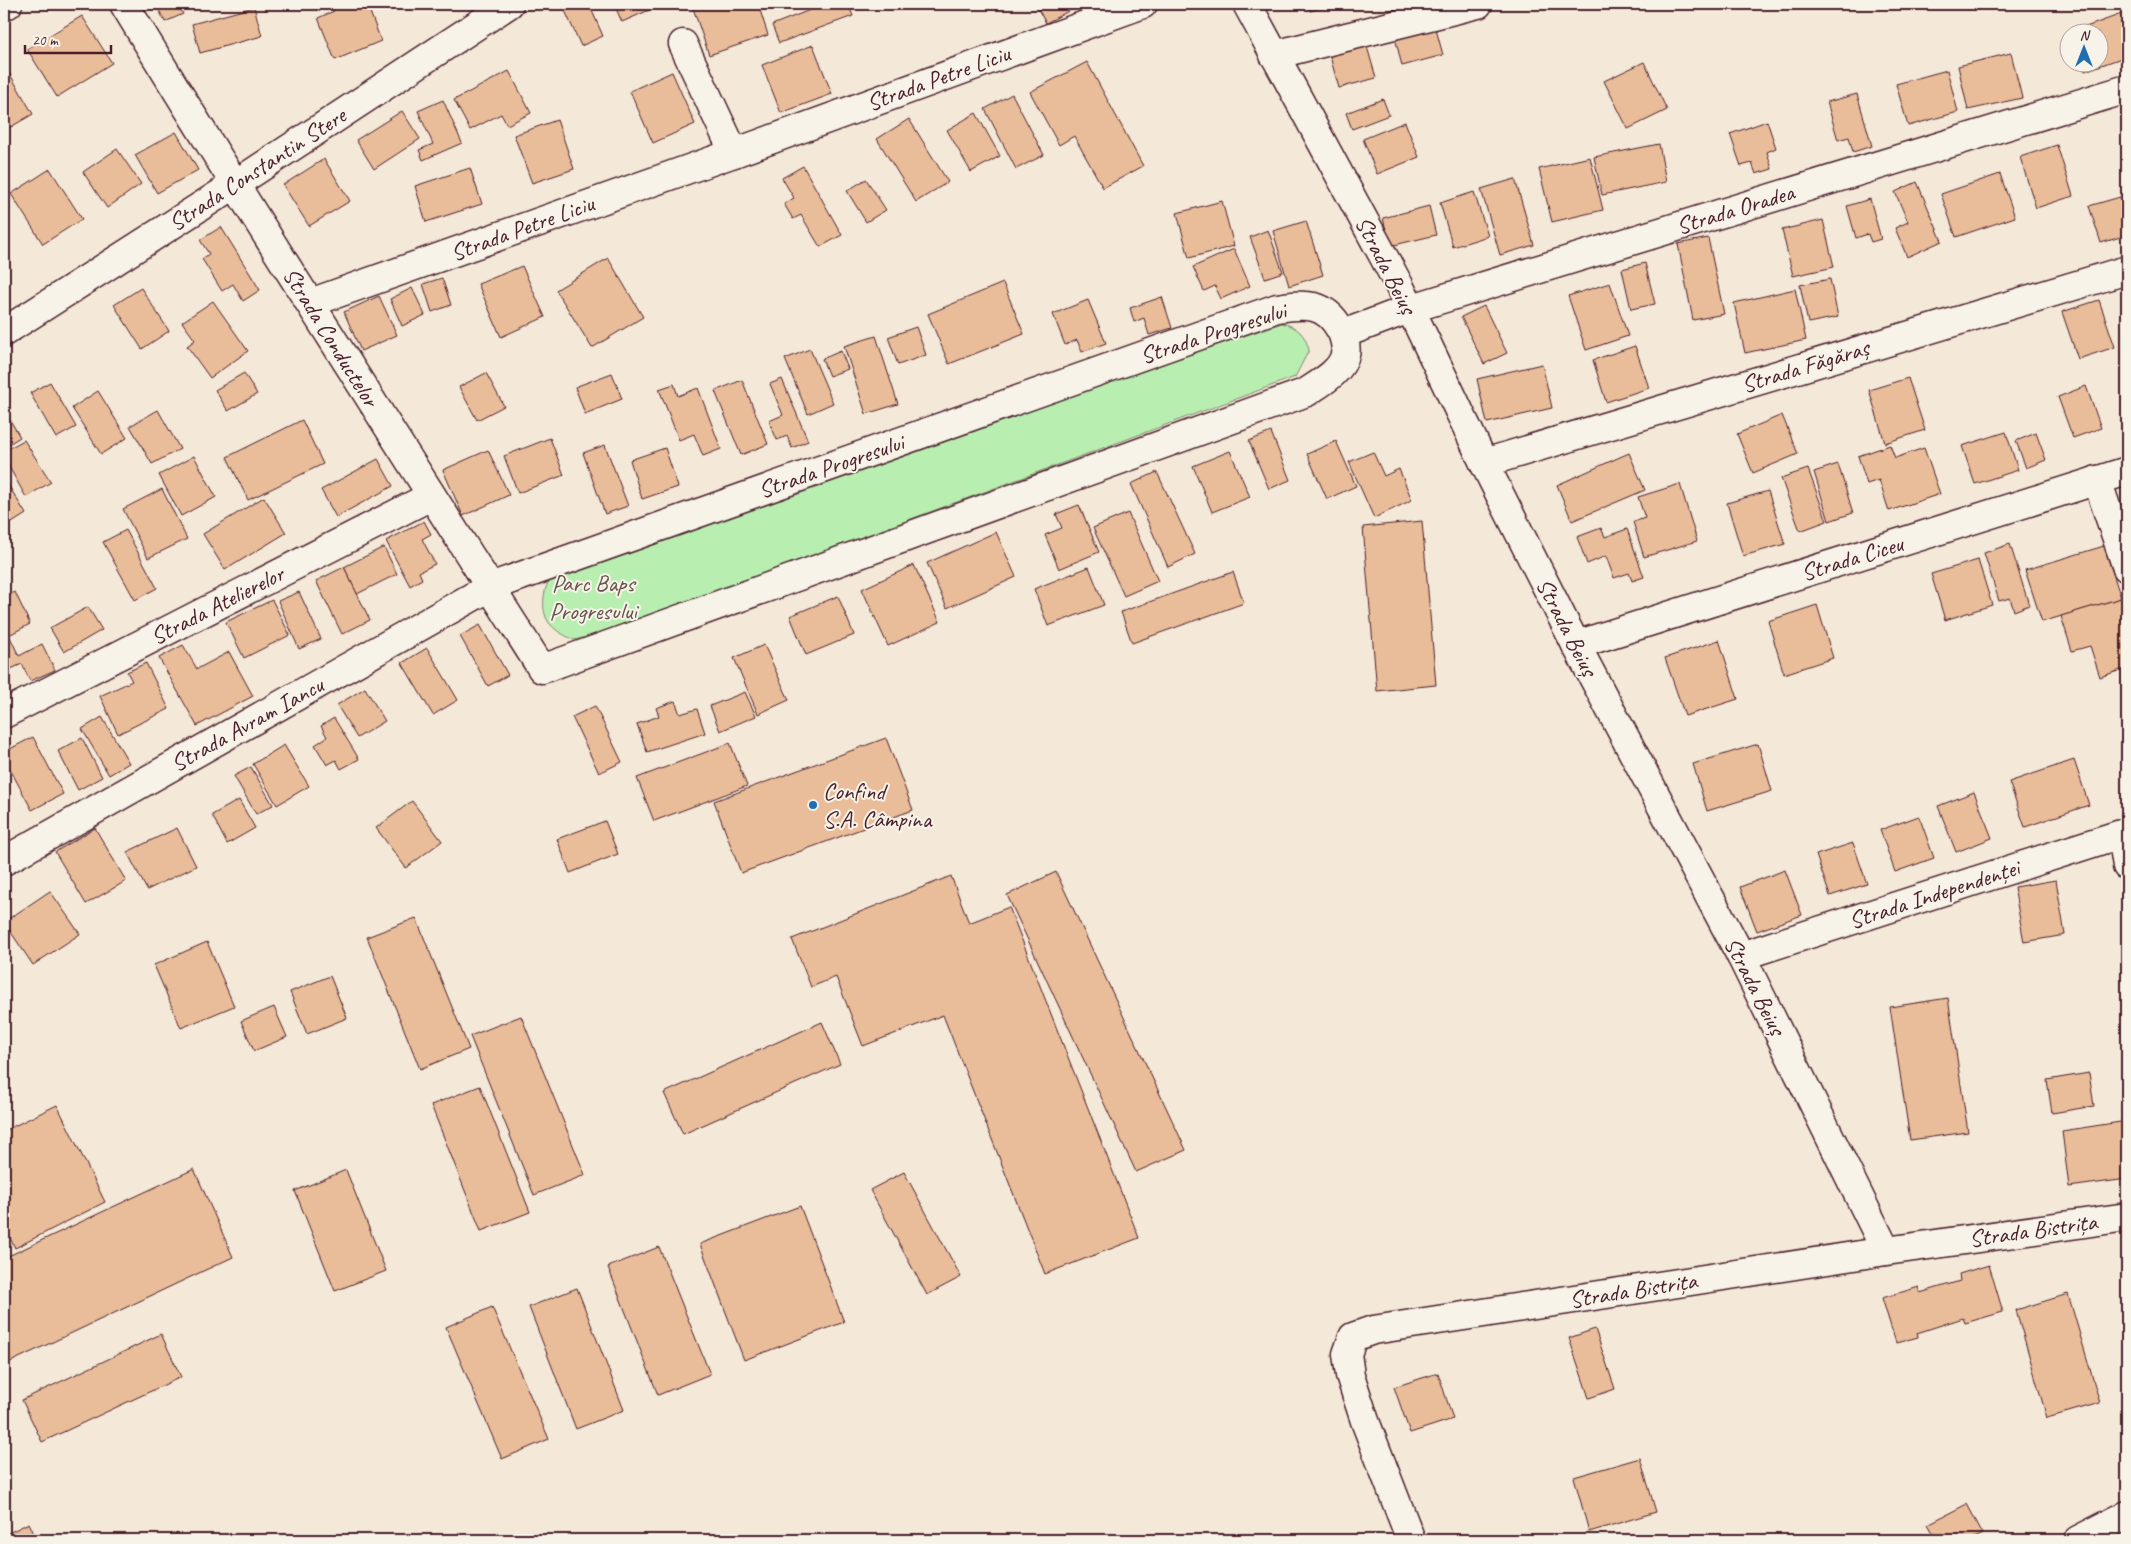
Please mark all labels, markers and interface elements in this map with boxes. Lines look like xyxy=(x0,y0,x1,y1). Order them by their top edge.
scale bar xyxy=(25,22,111,54)
north arrow xyxy=(2058,22,2108,72)
text: N xyxy=(2080,27,2091,44)
text: 20 m xyxy=(32,31,59,50)
street label: Strada Petre Liciu xyxy=(862,37,1016,118)
street label: Strada Constantin Stere xyxy=(163,99,353,238)
street label: Strada Oradea xyxy=(1673,177,1799,241)
street label: Strada Petre Liciu xyxy=(446,187,600,268)
street label: Strada Beiuș xyxy=(1349,211,1425,321)
street label: Strada Conductelor xyxy=(276,262,387,414)
street label: Strada Progresului xyxy=(1136,295,1292,371)
street label: Strada Făgăraș xyxy=(1738,332,1875,400)
street label: Strada Progresului xyxy=(754,426,910,505)
street label: Strada Ciceu xyxy=(1797,528,1909,588)
street label: Strada Atelierelor xyxy=(145,557,291,651)
park label: Parc Baps Progresului xyxy=(549,568,639,626)
street label: Strada Beiuș xyxy=(1530,573,1606,683)
street label: Strada Avram Iancu xyxy=(165,669,330,778)
place label: Confind S.A. Câmpina xyxy=(823,776,933,834)
marker: Confind S.A. Câmpina xyxy=(807,799,819,811)
street label: Strada Independenței xyxy=(1845,852,2025,936)
street label: Strada Beiuș xyxy=(1718,932,1794,1042)
street label: Strada Bistrița xyxy=(1967,1206,2100,1254)
street label: Strada Bistrița xyxy=(1567,1265,1700,1315)

